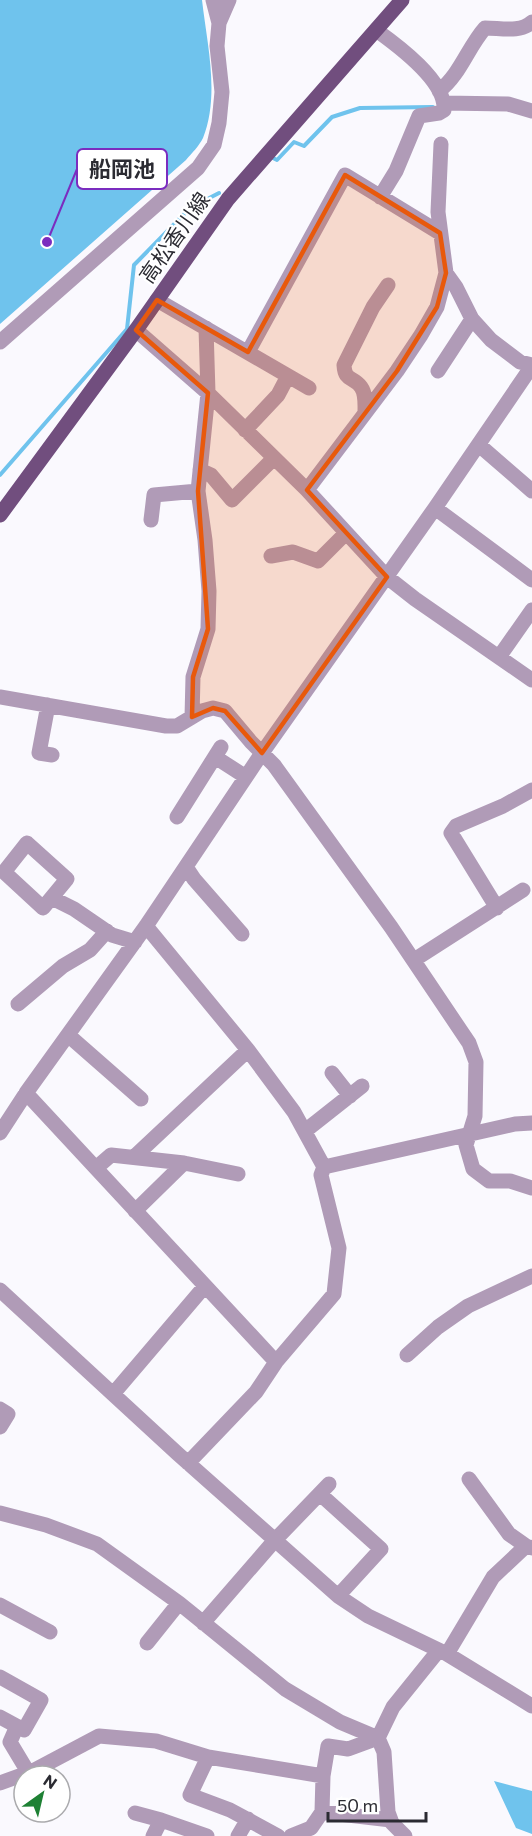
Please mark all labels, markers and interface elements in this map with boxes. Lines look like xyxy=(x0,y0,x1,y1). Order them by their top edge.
callout: 船岡池 xyxy=(77,149,167,189)
text: 船岡池 xyxy=(89,155,155,182)
street label: 高松香川線 xyxy=(133,187,214,287)
north arrow xyxy=(12,1764,72,1824)
text: N xyxy=(40,1770,61,1792)
scale bar xyxy=(328,1785,426,1823)
text: 50 m xyxy=(337,1794,378,1816)

